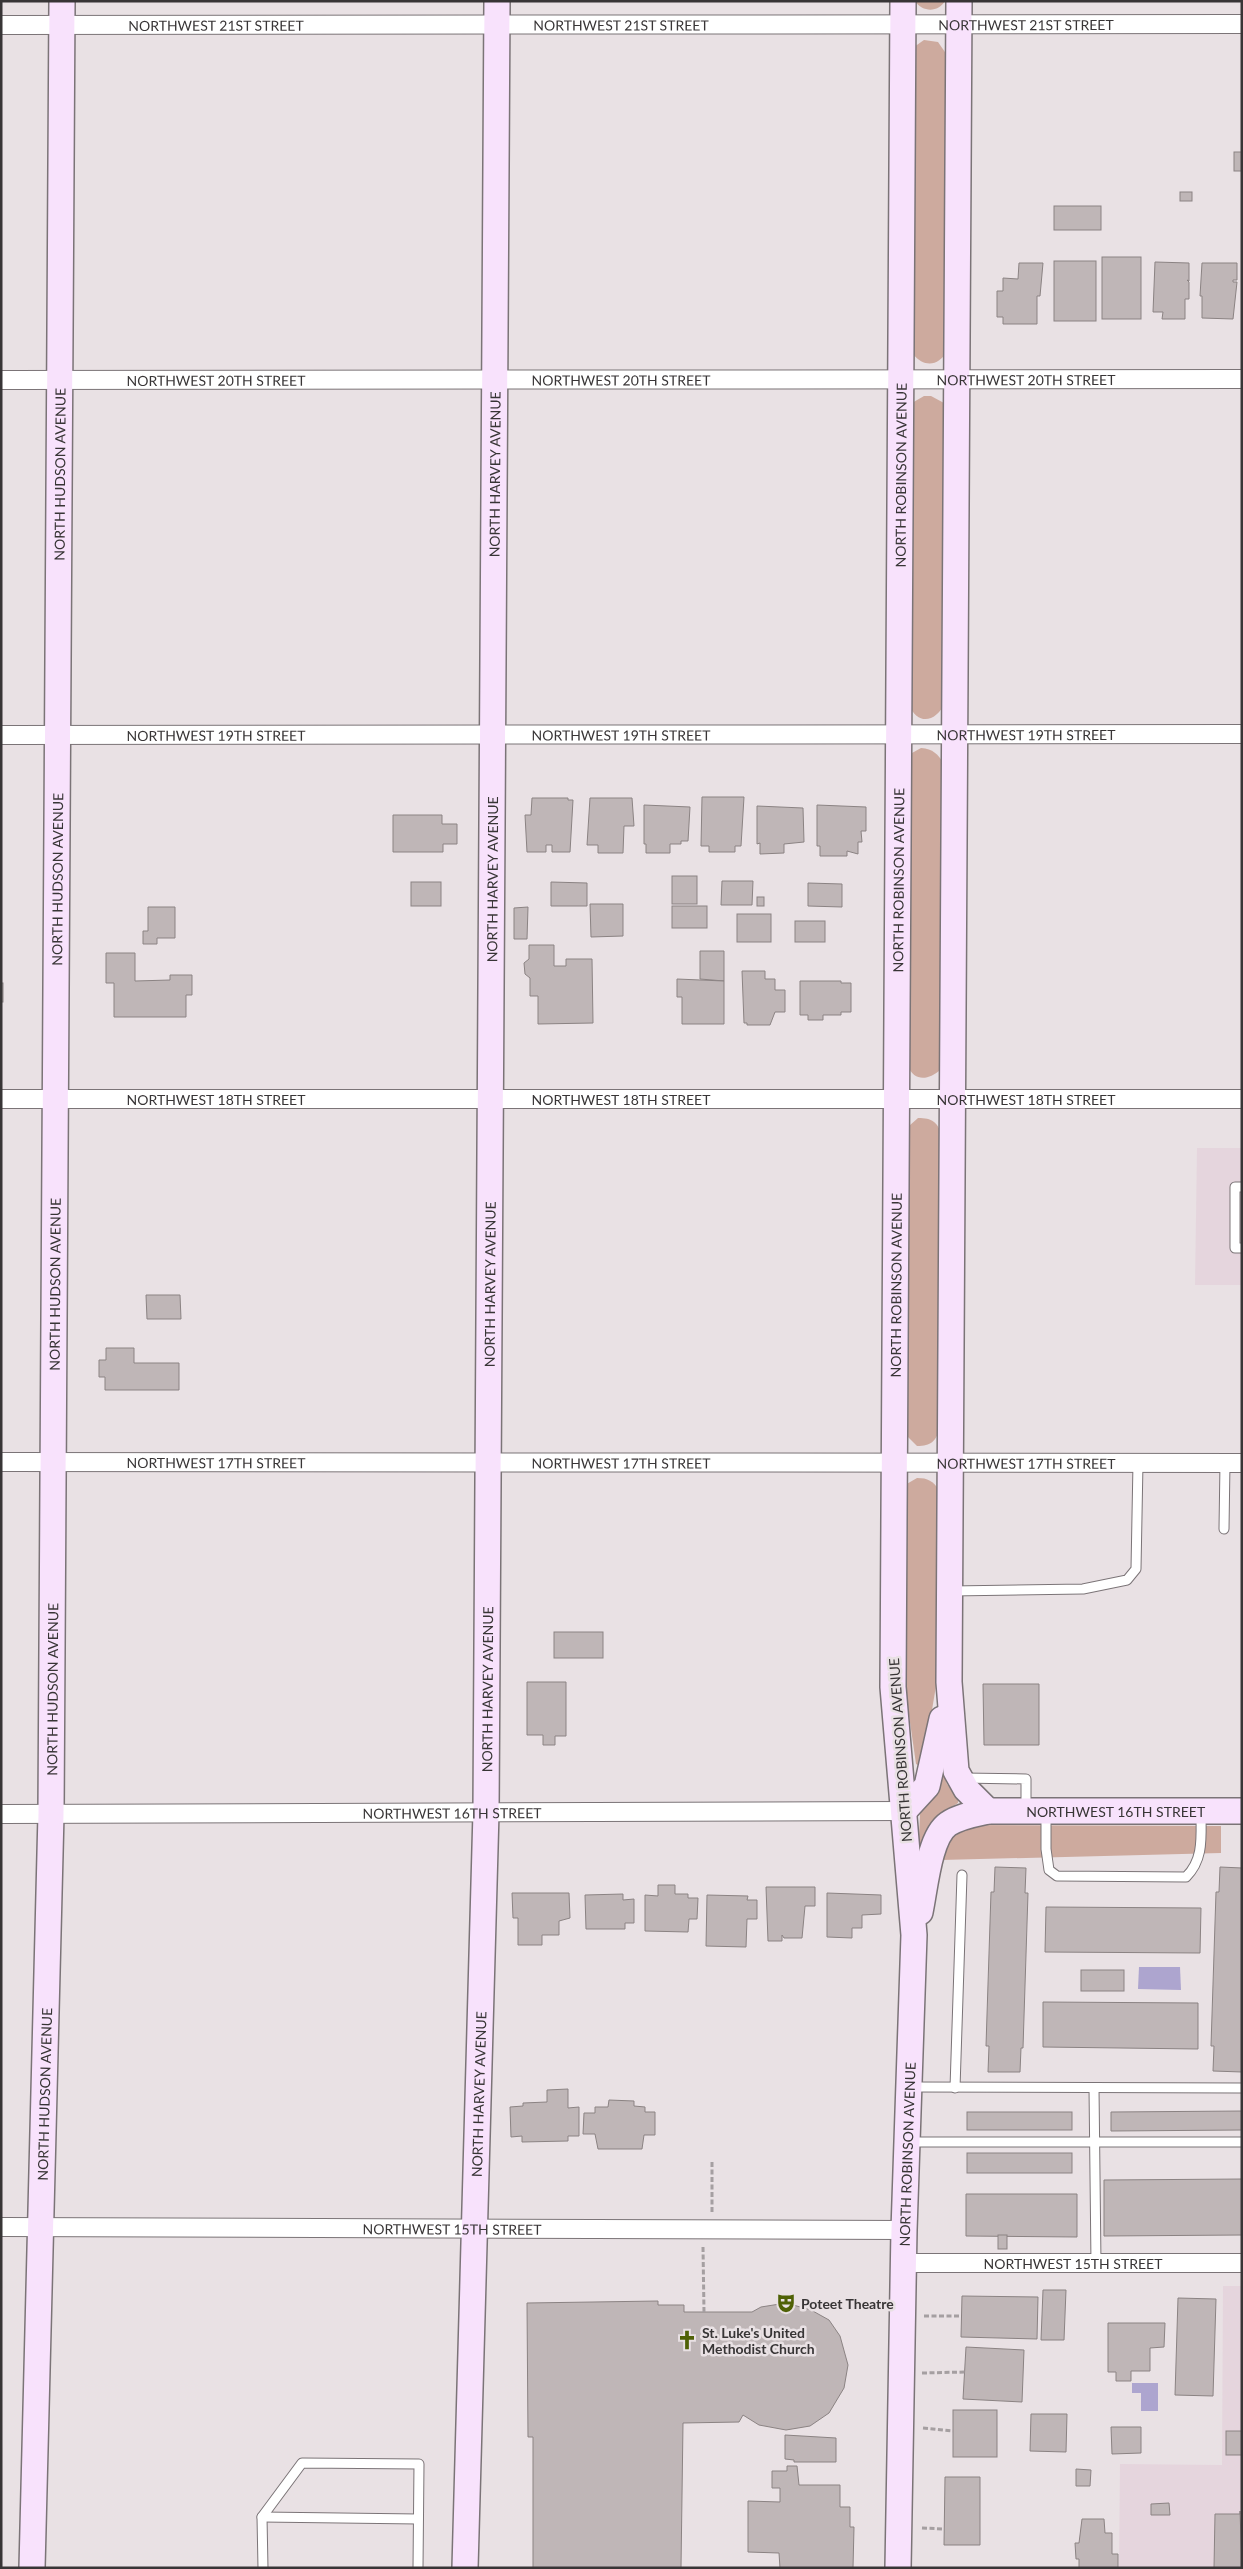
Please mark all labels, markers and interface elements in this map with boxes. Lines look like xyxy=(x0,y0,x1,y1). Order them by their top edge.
street label: NORTHWEST 21ST STREET xyxy=(128,16,304,33)
street label: NORTHWEST 21ST STREET xyxy=(533,16,709,33)
street label: NORTHWEST 21ST STREET xyxy=(938,16,1114,33)
street label: NORTHWEST 20TH STREET xyxy=(127,371,306,388)
street label: NORTHWEST 20TH STREET xyxy=(532,371,711,388)
street label: NORTHWEST 20TH STREET xyxy=(937,371,1116,388)
street label: NORTH ROBINSON AVENUE xyxy=(891,383,909,567)
street label: NORTH HUDSON AVENUE xyxy=(50,388,68,561)
street label: NORTH HARVEY AVENUE xyxy=(485,391,503,557)
street label: NORTHWEST 19TH STREET xyxy=(127,726,306,743)
street label: NORTHWEST 19TH STREET xyxy=(532,726,711,743)
street label: NORTHWEST 19TH STREET xyxy=(937,726,1116,743)
street label: NORTH ROBINSON AVENUE xyxy=(889,788,907,972)
street label: NORTH HUDSON AVENUE xyxy=(48,793,66,966)
street label: NORTH HARVEY AVENUE xyxy=(483,796,501,962)
street label: NORTHWEST 18TH STREET xyxy=(127,1091,306,1108)
street label: NORTHWEST 18TH STREET xyxy=(532,1091,711,1108)
street label: NORTHWEST 18TH STREET xyxy=(937,1091,1116,1108)
street label: NORTH ROBINSON AVENUE xyxy=(886,1193,904,1377)
street label: NORTH HUDSON AVENUE xyxy=(45,1198,63,1371)
street label: NORTH HARVEY AVENUE xyxy=(480,1201,498,1367)
street label: NORTHWEST 17TH STREET xyxy=(127,1454,306,1471)
street label: NORTHWEST 17TH STREET xyxy=(532,1454,711,1471)
street label: NORTHWEST 17TH STREET xyxy=(937,1454,1116,1471)
street label: NORTH HUDSON AVENUE xyxy=(43,1603,61,1776)
street label: NORTH HARVEY AVENUE xyxy=(478,1606,496,1772)
street label: NORTH ROBINSON AVENUE xyxy=(885,1657,915,1843)
street label: NORTHWEST 16TH STREET xyxy=(1026,1803,1206,1820)
street label: NORTHWEST 16TH STREET xyxy=(362,1804,542,1821)
street label: NORTH HUDSON AVENUE xyxy=(33,2008,55,2181)
street label: NORTH HARVEY AVENUE xyxy=(467,2011,489,2177)
street label: NORTH ROBINSON AVENUE xyxy=(895,2062,918,2247)
street label: NORTHWEST 15TH STREET xyxy=(362,2220,542,2237)
street label: NORTHWEST 15TH STREET xyxy=(984,2255,1163,2272)
theatre icon: Poteet Theatre xyxy=(775,2292,797,2314)
place label: Poteet Theatre xyxy=(801,2295,894,2312)
place label: St. Luke's United Methodist Church xyxy=(702,2324,815,2357)
church icon: St. Luke's United Methodist Church xyxy=(676,2329,698,2351)

